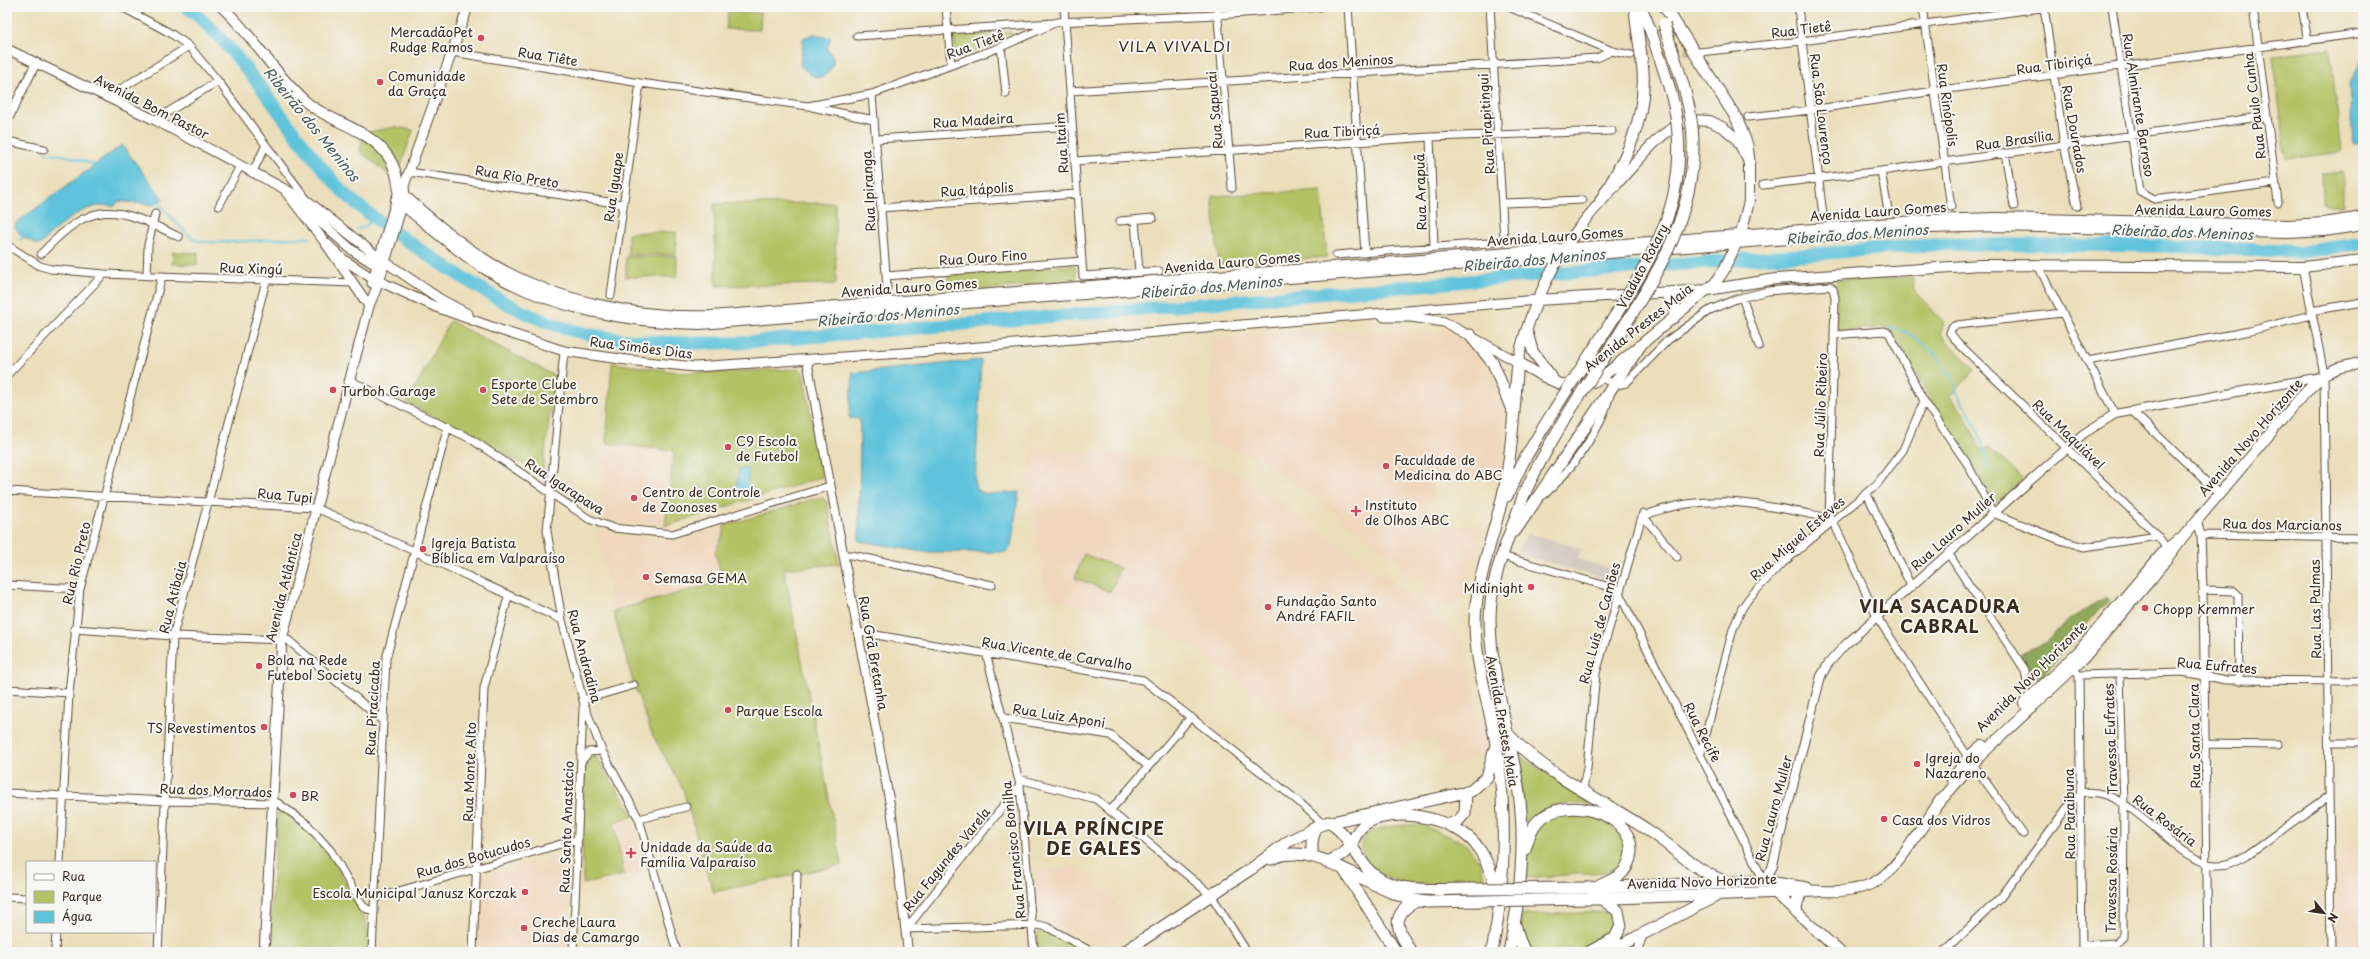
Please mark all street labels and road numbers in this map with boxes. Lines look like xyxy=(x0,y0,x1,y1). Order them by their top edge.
street label: Rua Tietê xyxy=(1770,16,1832,42)
street label: Rua Tietê xyxy=(943,25,1007,63)
street label: Rua Almirante Barroso xyxy=(2118,32,2160,178)
street label: Rua Tiête xyxy=(517,42,579,70)
street label: Rua dos Meninos xyxy=(1288,49,1394,75)
street label: Rua Tibiriçá xyxy=(2015,49,2094,79)
street label: Rua Paulo Cunha xyxy=(2238,51,2270,160)
street label: Rua São Lourenço xyxy=(1806,52,1838,166)
street label: Rua Rinópolis xyxy=(1933,62,1963,148)
street label: Avenida Bom Pastor xyxy=(91,69,214,144)
street label: Rua Sapucai xyxy=(1201,70,1227,150)
street label: Rua Pirapitingui xyxy=(1473,73,1499,175)
street label: Rua Dourados xyxy=(2058,83,2092,175)
street label: Rua Madeira xyxy=(932,108,1014,132)
street label: Rua Itaim xyxy=(1049,112,1073,174)
street label: Rua Tibiriçá xyxy=(1303,119,1381,142)
street label: Rua Brasília xyxy=(1974,125,2055,155)
street label: Rua Ipiranga xyxy=(856,149,880,232)
street label: Rua Iguape xyxy=(599,151,627,223)
street label: Rua Arapuã xyxy=(1409,152,1431,231)
street label: Rua Rio Preto xyxy=(474,160,560,192)
street label: Rua Itápolis xyxy=(940,177,1014,201)
street label: Avenida Lauro Gomes xyxy=(1809,197,1947,225)
street label: Avenida Lauro Gomes xyxy=(2135,199,2271,221)
street label: Viaduto Rotary xyxy=(1612,220,1672,312)
street label: Avenida Lauro Gomes xyxy=(1486,222,1624,250)
street label: Rua Ouro Fino xyxy=(938,244,1028,270)
street label: Avenida Lauro Gomes xyxy=(1163,247,1301,277)
street label: Rua Xingú xyxy=(219,257,283,279)
street label: Avenida Lauro Gomes xyxy=(840,273,978,301)
street label: Avenida Prestes Maia xyxy=(1579,278,1697,376)
street label: Rua Simões Dias xyxy=(589,331,693,363)
street label: Rua Júlio Ribeiro xyxy=(1809,352,1831,458)
street label: Avenida Novo Horizonte xyxy=(2194,374,2306,500)
street label: Rua Maquiável xyxy=(2029,395,2109,473)
street label: Rua Igarapava xyxy=(522,453,609,519)
street label: Rua Tupi xyxy=(257,483,313,507)
street label: Rua Lauro Muller xyxy=(1906,487,2001,575)
street label: Rua Miguel Esteves xyxy=(1745,491,1849,585)
street label: Rua dos Marcianos xyxy=(2222,513,2342,535)
street label: Rua Rio Preto xyxy=(57,520,95,606)
street label: Avenida Atlântica xyxy=(260,529,306,644)
street label: Rua Atibaia xyxy=(154,558,190,635)
street label: Rua Las Palmas xyxy=(2305,559,2325,659)
street label: Rua Luís de Camões xyxy=(1574,560,1624,686)
street label: Rua Grã Bretanha xyxy=(855,594,894,712)
street label: Rua Andradina xyxy=(563,607,607,706)
street label: Avenida Novo Horizonte xyxy=(1971,616,2091,736)
street label: Rua Vicente de Carvalho xyxy=(980,632,1134,674)
street label: Rua Eufrates xyxy=(2176,652,2258,678)
street label: Avenida Prestes Maia xyxy=(1482,654,1524,789)
street label: Rua Piracicaba xyxy=(360,659,384,756)
street label: Rua Santa Clara xyxy=(2184,682,2204,789)
street label: Travessa Eufrates xyxy=(2099,683,2121,795)
street label: Rua Luiz Aponi xyxy=(1011,698,1107,732)
street label: Rua Recife xyxy=(1680,699,1726,765)
street label: Rua Monte Alto xyxy=(458,722,480,822)
street label: Rua Lauro Muller xyxy=(1750,752,1797,863)
street label: Rua Santo Anastácio xyxy=(554,761,578,893)
street label: Rua Paraibuna xyxy=(2059,768,2079,860)
street label: Rua dos Morrados xyxy=(159,779,273,801)
street label: Rua Francisco Bonilha xyxy=(996,779,1030,920)
street label: Rua Rosária xyxy=(2129,790,2202,851)
street label: Rua Fagundes Varela xyxy=(898,802,995,915)
street label: Travessa Rosária xyxy=(2101,826,2121,933)
street label: Rua dos Botucudos xyxy=(414,832,532,882)
street label: Avenida Novo Horizonte xyxy=(1627,869,1777,893)

